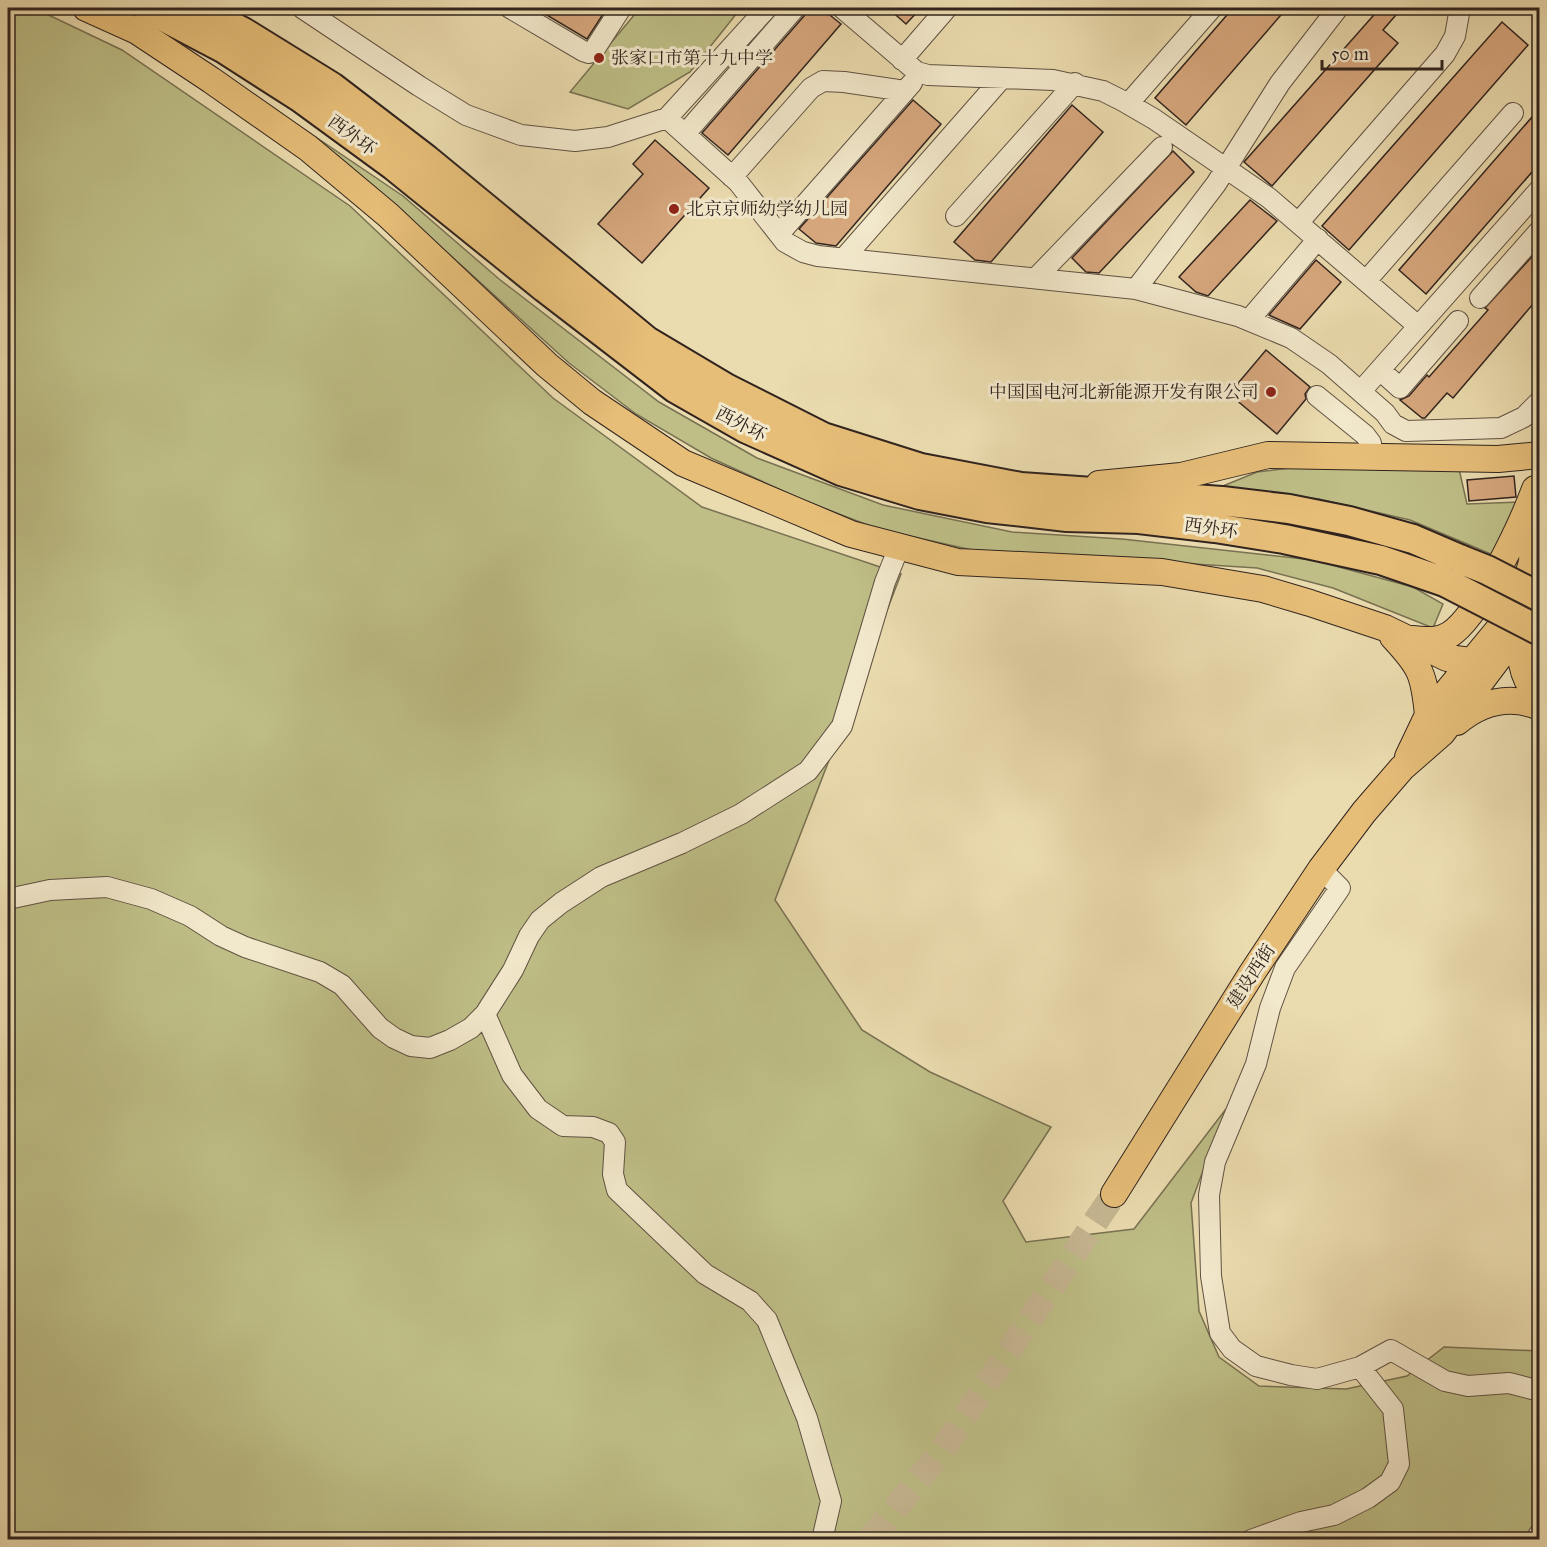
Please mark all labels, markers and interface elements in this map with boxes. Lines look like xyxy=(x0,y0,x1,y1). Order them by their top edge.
scale bar xyxy=(1322,33,1442,71)
text: 50 m xyxy=(1331,43,1369,65)
place label: 张家口市第十九中学 xyxy=(611,47,773,69)
marker: 张家口市第十九中学 xyxy=(592,51,606,65)
street label: 西外环 xyxy=(324,110,380,160)
place label: 北京京师幼学幼儿园 xyxy=(686,198,848,220)
marker: 北京京师幼学幼儿园 xyxy=(667,202,681,216)
place label: 中国国电河北新能源开发有限公司 xyxy=(989,381,1259,403)
marker: 中国国电河北新能源开发有限公司 xyxy=(1264,385,1278,399)
street label: 西外环 xyxy=(712,402,770,446)
street label: 西外环 xyxy=(1183,513,1239,543)
street label: 建设西街 xyxy=(1222,940,1280,1012)

